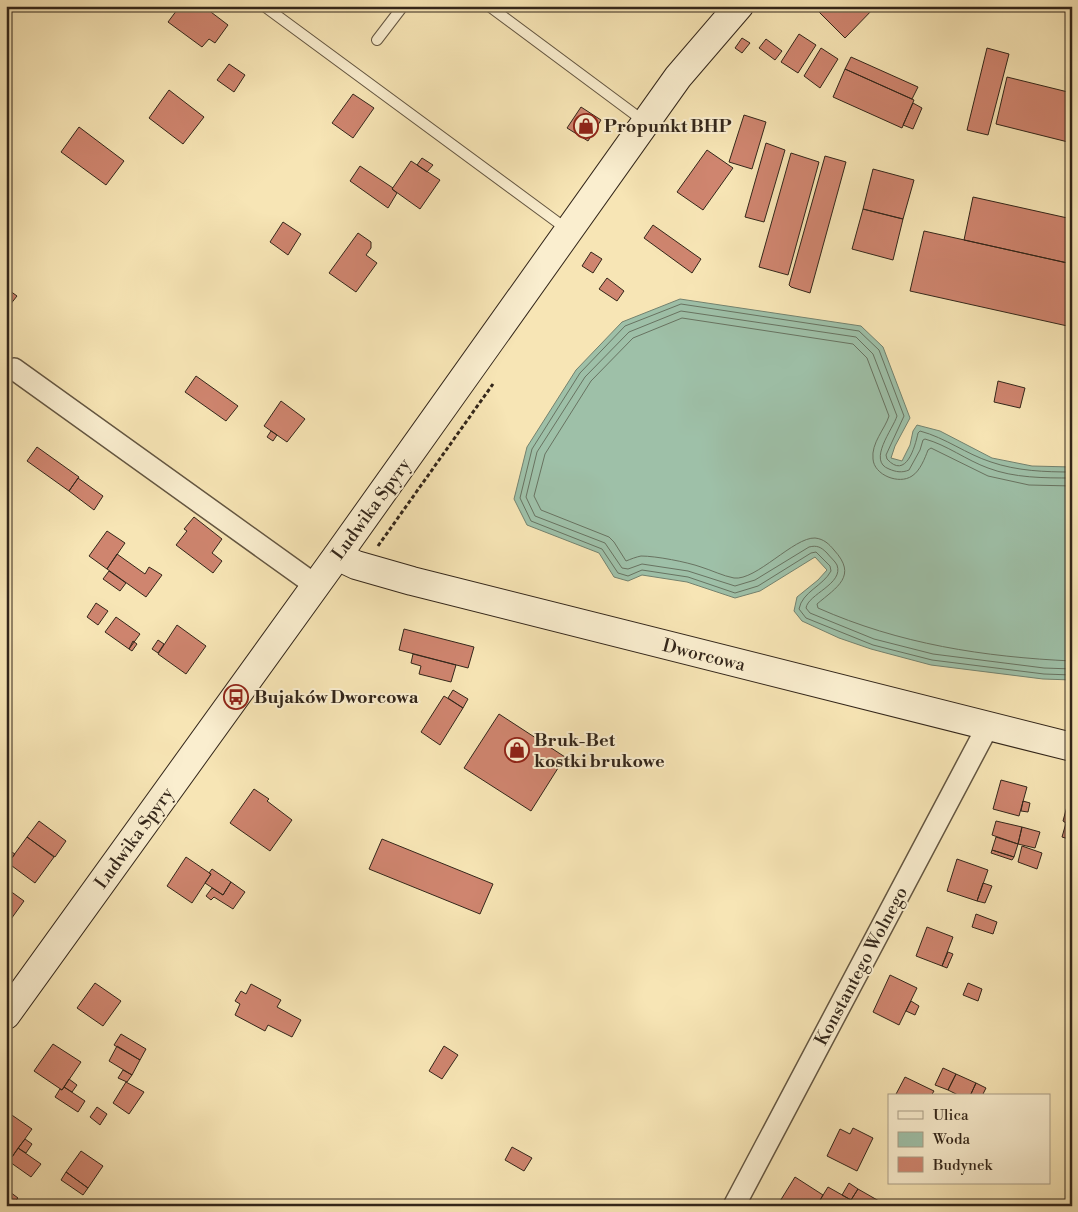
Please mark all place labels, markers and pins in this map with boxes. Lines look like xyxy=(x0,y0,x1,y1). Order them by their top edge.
shop icon: Propunkt BHP xyxy=(573,113,599,139)
place label: Propunkt BHP xyxy=(604,115,732,138)
bus stop icon: Bujaków Dworcowa xyxy=(223,684,249,710)
place label: Bujaków Dworcowa xyxy=(254,686,419,709)
place label: Bruk-Bet kostki brukowe xyxy=(534,729,665,773)
shop icon: Bruk-Bet kostki brukowe xyxy=(504,737,530,763)

